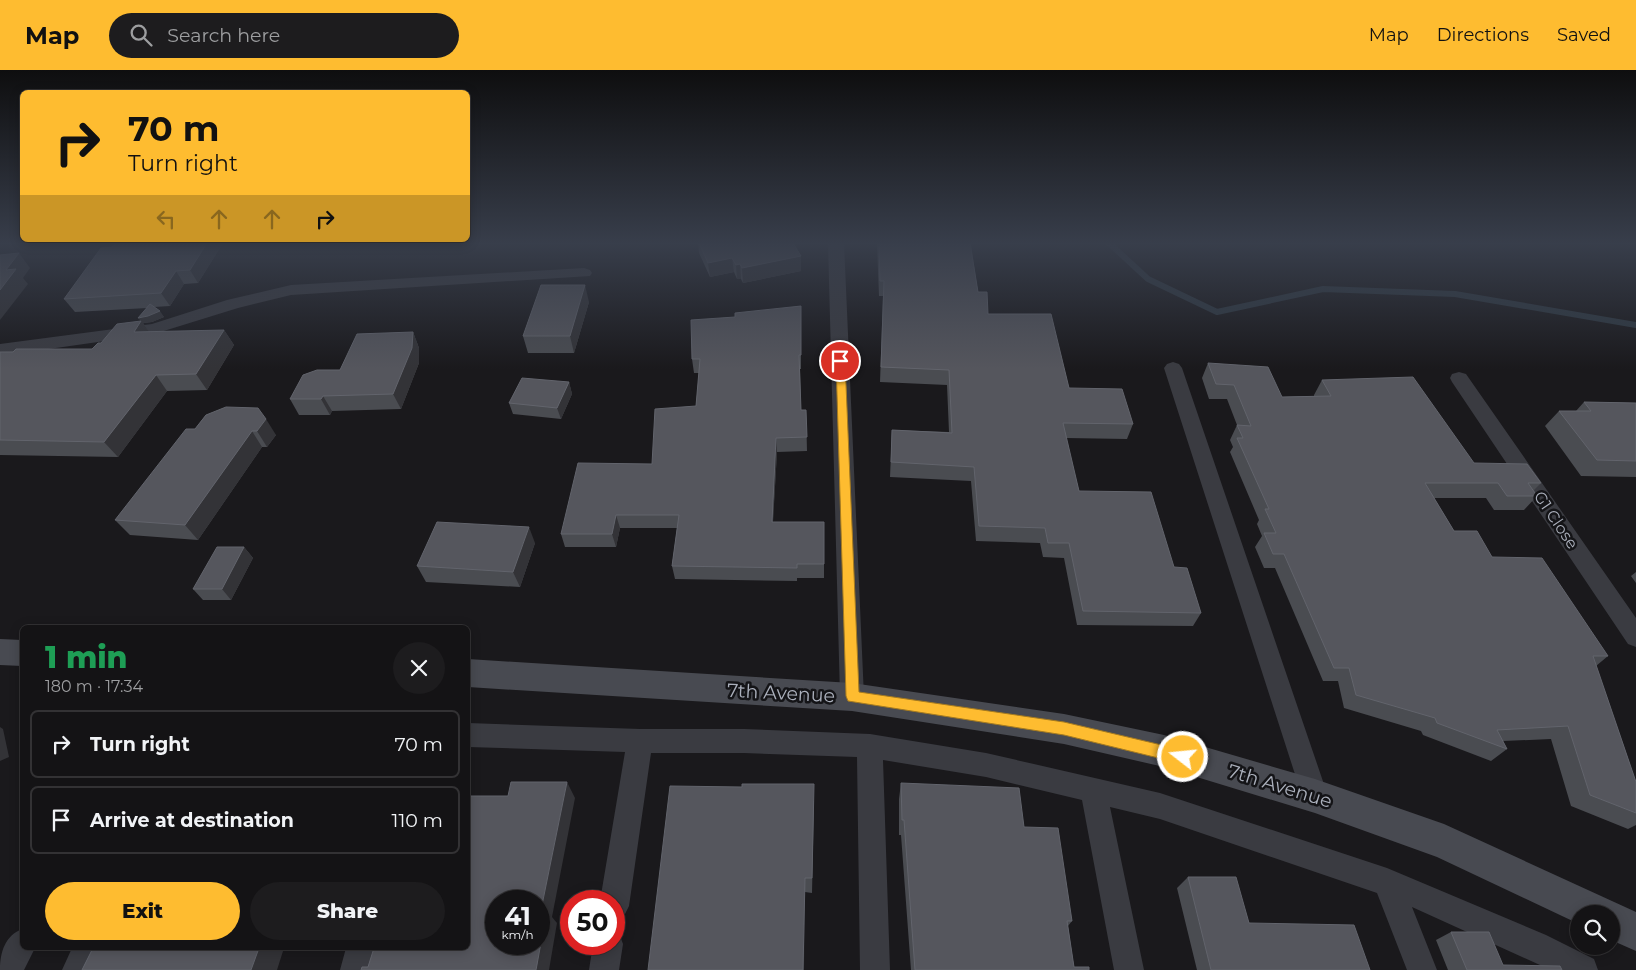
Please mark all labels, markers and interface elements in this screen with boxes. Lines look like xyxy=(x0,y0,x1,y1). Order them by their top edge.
search box xyxy=(109,13,459,58)
text: Map xyxy=(25,21,79,50)
icon: search xyxy=(127,21,155,49)
text: Search here xyxy=(167,24,280,47)
text: Map xyxy=(1369,24,1409,46)
text: Directions xyxy=(1437,24,1529,46)
text: Saved xyxy=(1557,24,1611,46)
text: 70 m xyxy=(128,107,219,150)
icon: right xyxy=(45,110,110,175)
text: Turn right xyxy=(128,150,238,177)
icon: left xyxy=(152,205,180,233)
icon: ahead xyxy=(205,205,233,233)
icon: ahead xyxy=(258,205,286,233)
icon: right xyxy=(311,205,339,233)
pin xyxy=(819,340,861,382)
icon: arrive xyxy=(826,347,854,375)
street label: G1 Close xyxy=(1530,488,1582,552)
text: 1 min xyxy=(45,639,128,676)
button: close xyxy=(393,642,445,694)
text: 180 m · 17:34 xyxy=(45,677,143,696)
street label: 7th Avenue xyxy=(726,679,836,707)
icon: right xyxy=(47,730,75,758)
position arrow xyxy=(1156,730,1208,782)
text: Turn right xyxy=(90,733,190,756)
text: 70 m xyxy=(394,733,443,756)
street label: 7th Avenue xyxy=(1225,759,1335,813)
icon: arrive xyxy=(47,806,75,834)
text: Arrive at destination xyxy=(90,809,294,832)
text: 110 m xyxy=(392,809,443,832)
button: Exit xyxy=(45,882,240,940)
button: Share xyxy=(250,882,445,940)
speed limit sign: 50 xyxy=(560,890,625,955)
text: 41 xyxy=(504,901,531,931)
map controls xyxy=(1570,905,1620,955)
button: search xyxy=(1570,905,1620,955)
text: km/h xyxy=(501,927,534,942)

